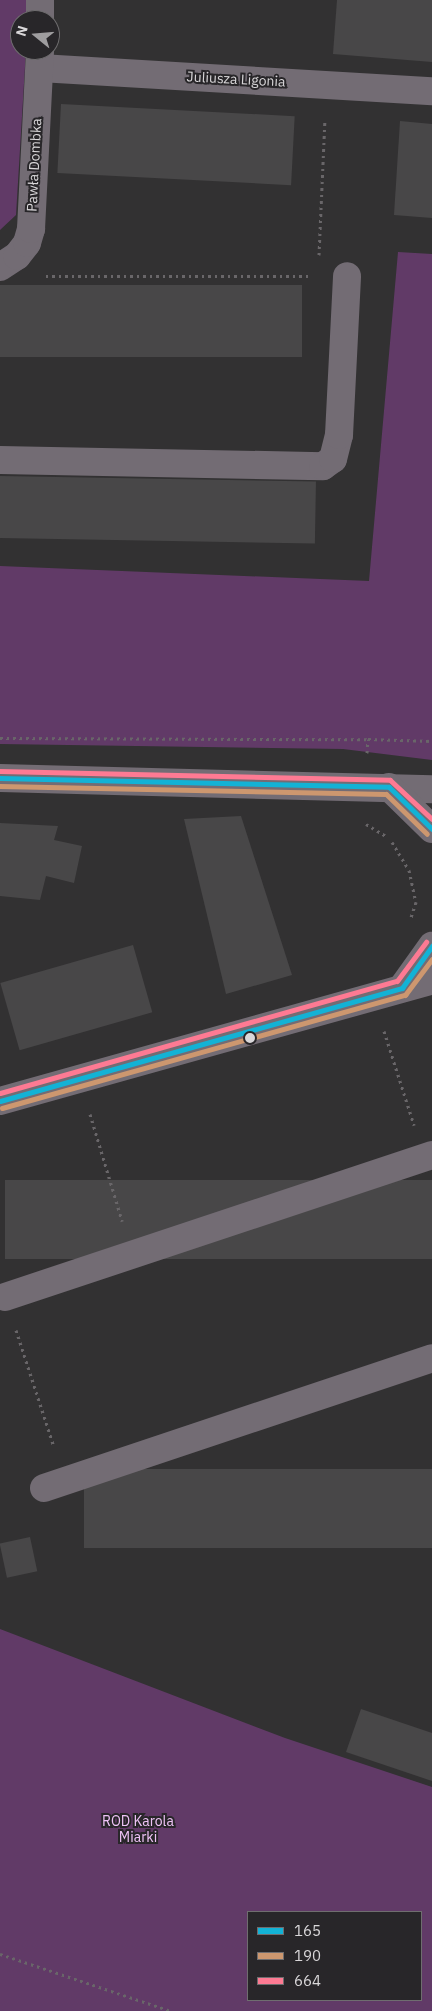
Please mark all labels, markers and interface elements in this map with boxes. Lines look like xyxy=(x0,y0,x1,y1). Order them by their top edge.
north arrow xyxy=(10,10,60,60)
text: N xyxy=(12,23,32,38)
street label: Juliusza Ligonia xyxy=(186,68,286,90)
street label: Pawła Dombka xyxy=(23,118,45,212)
unlabelled marker xyxy=(245,1033,255,1043)
park label: ROD Karola Miarki xyxy=(102,1813,174,1845)
legend xyxy=(247,1911,422,2001)
text: 165 xyxy=(294,1921,321,1940)
text: 190 xyxy=(294,1946,321,1965)
text: 664 xyxy=(294,1971,321,1990)

